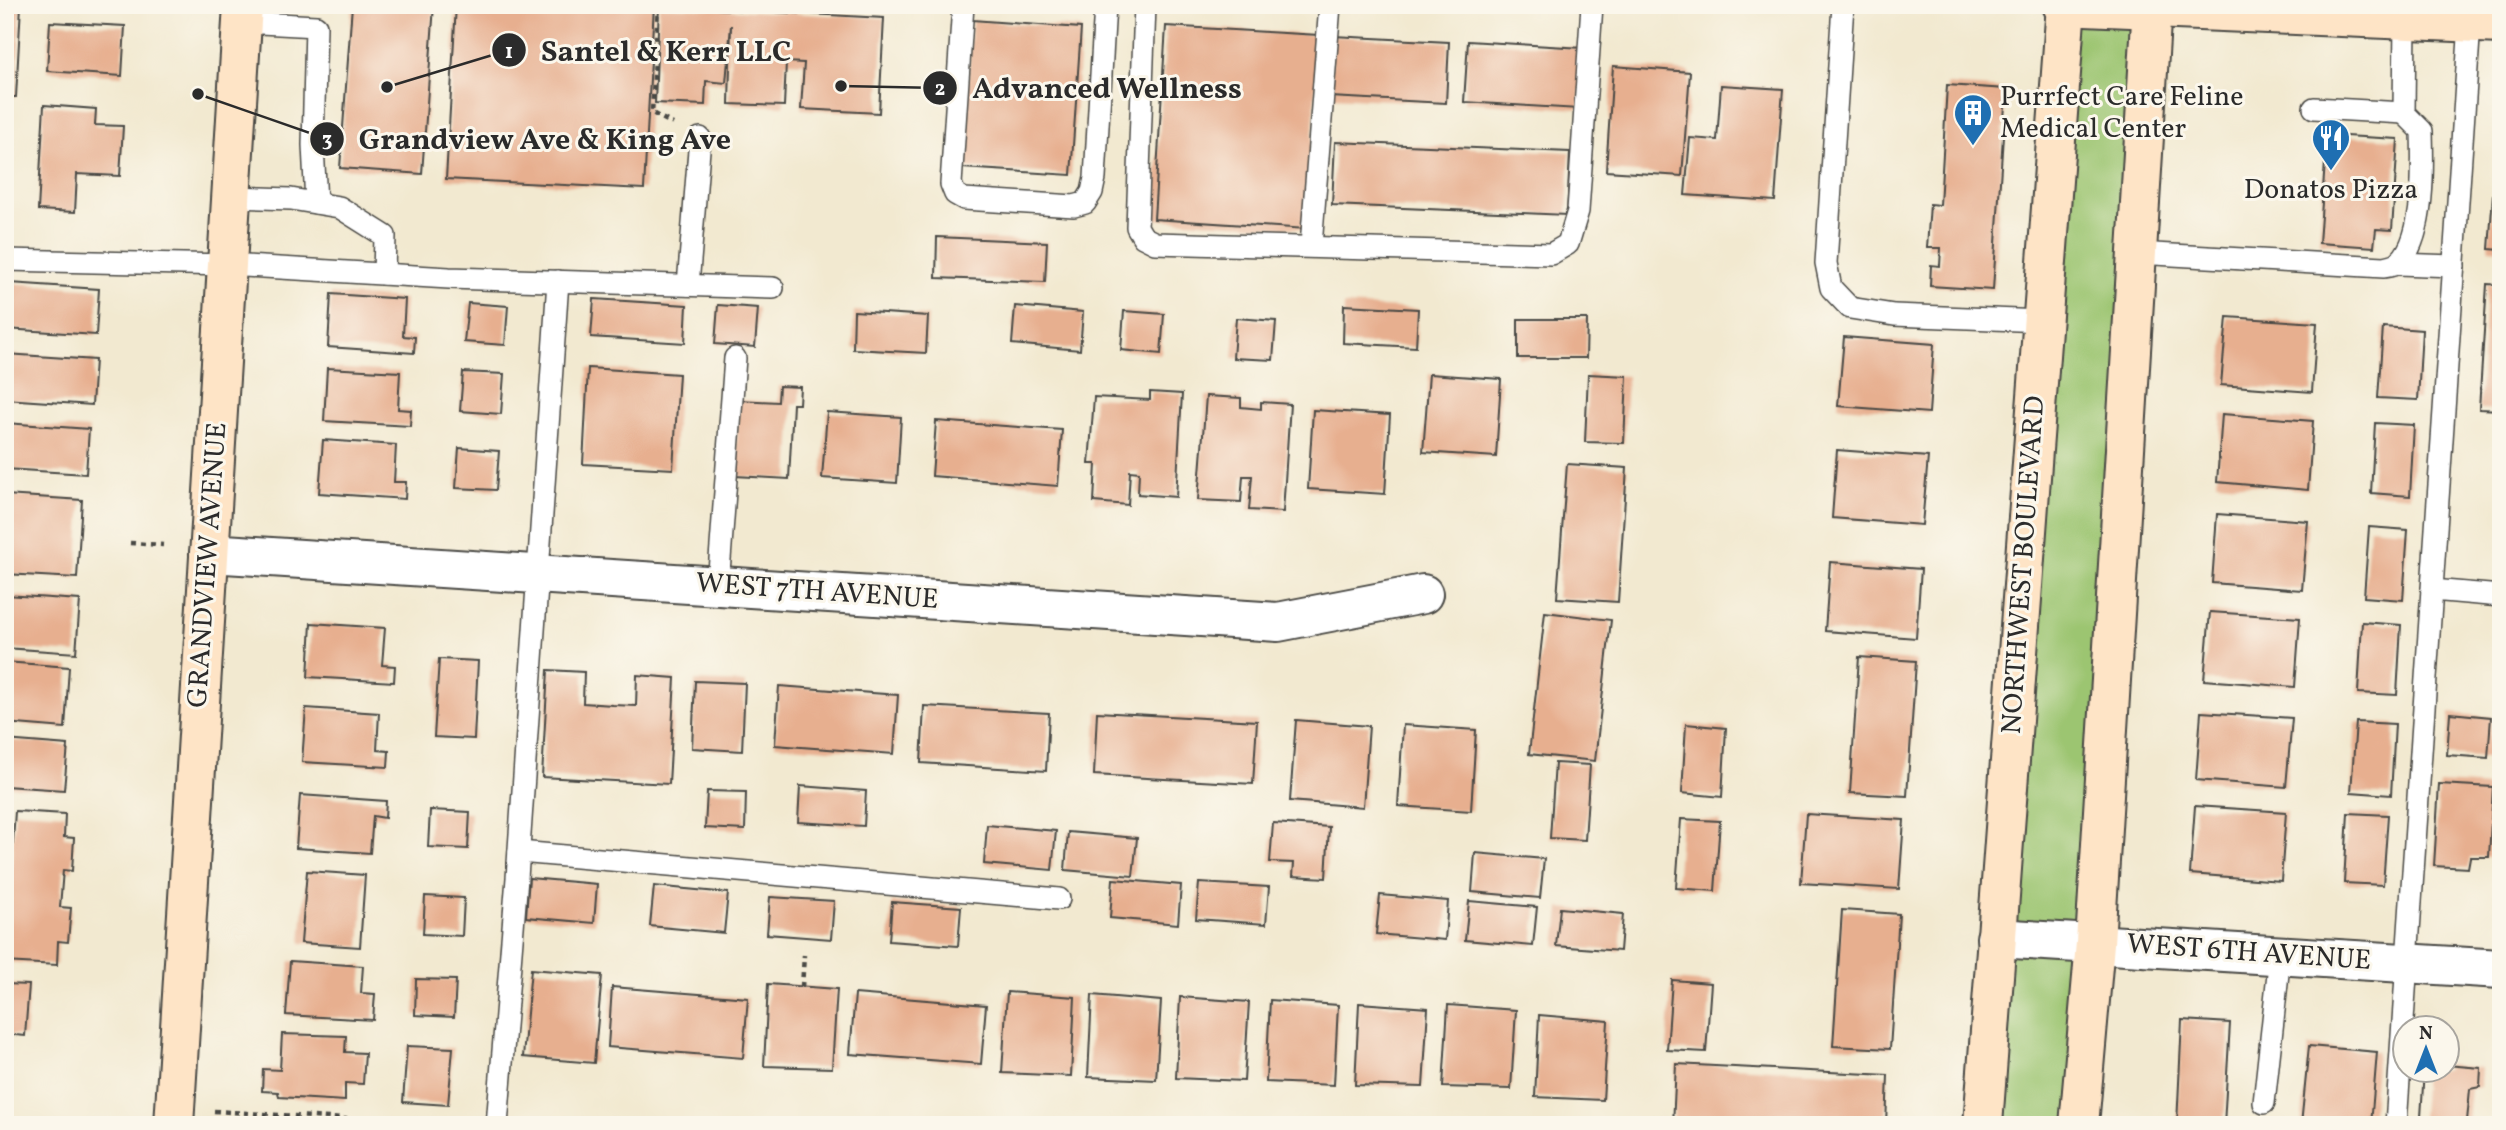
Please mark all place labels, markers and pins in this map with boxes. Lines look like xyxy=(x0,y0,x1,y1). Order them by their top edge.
callout: Santel & Kerr LLC xyxy=(492,25,805,76)
callout: Advanced Wellness xyxy=(923,62,1256,113)
place label: Purrfect Care Feline Medical Center xyxy=(2000,78,2244,149)
building icon: Purrfect Care Feline Medical Center xyxy=(1952,92,1994,147)
callout: Grandview Ave & King Ave xyxy=(310,113,746,164)
restaurant icon: Donatos Pizza xyxy=(2310,117,2352,172)
place label: Donatos Pizza xyxy=(2244,171,2418,210)

